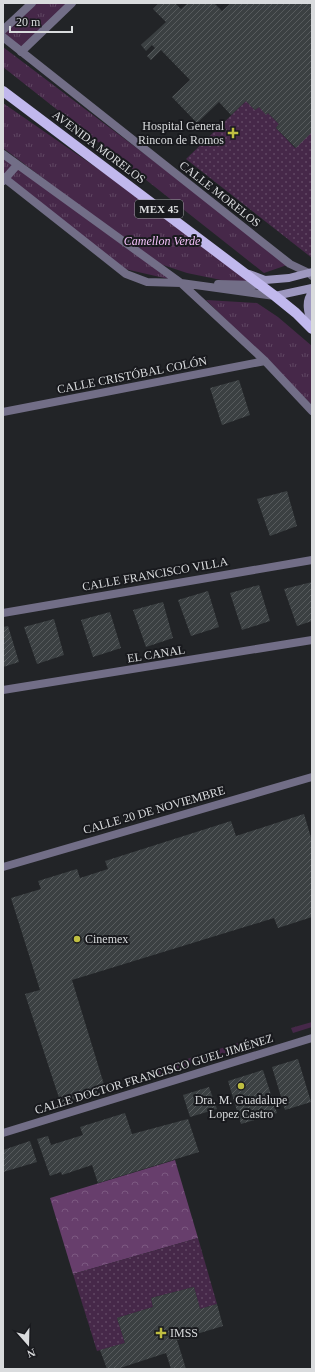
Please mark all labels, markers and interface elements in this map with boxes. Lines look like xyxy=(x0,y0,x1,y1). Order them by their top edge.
scale bar xyxy=(10,8,72,34)
text: 20 m xyxy=(16,15,41,29)
street label: AVENIDA MORELOS xyxy=(50,107,148,187)
place label: Hospital General Rincon de Romos xyxy=(138,119,225,147)
marker: Hospital General Rincon de Romos xyxy=(227,127,239,139)
street label: CALLE MORELOS xyxy=(177,158,263,230)
road number: MEX 45 xyxy=(135,200,183,218)
park label: Camellon Verde xyxy=(124,234,201,248)
street label: CALLE CRISTÓBAL COLÓN xyxy=(56,354,208,396)
street label: CALLE FRANCISCO VILLA xyxy=(81,554,229,594)
street label: EL CANAL xyxy=(126,643,186,665)
street label: CALLE 20 DE NOVIEMBRE xyxy=(81,783,227,837)
place label: Cinemex xyxy=(85,932,128,946)
marker: Cinemex xyxy=(72,934,82,944)
street label: CALLE DOCTOR FRANCISCO GUEL JIMÉNEZ xyxy=(33,1031,275,1117)
marker: Dra. M. Guadalupe Lopez Castro xyxy=(236,1081,246,1091)
place label: Dra. M. Guadalupe Lopez Castro xyxy=(195,1093,287,1121)
north arrow xyxy=(8,1324,48,1364)
place label: IMSS xyxy=(170,1326,198,1340)
marker: IMSS xyxy=(155,1327,167,1339)
text: N xyxy=(26,1346,37,1360)

